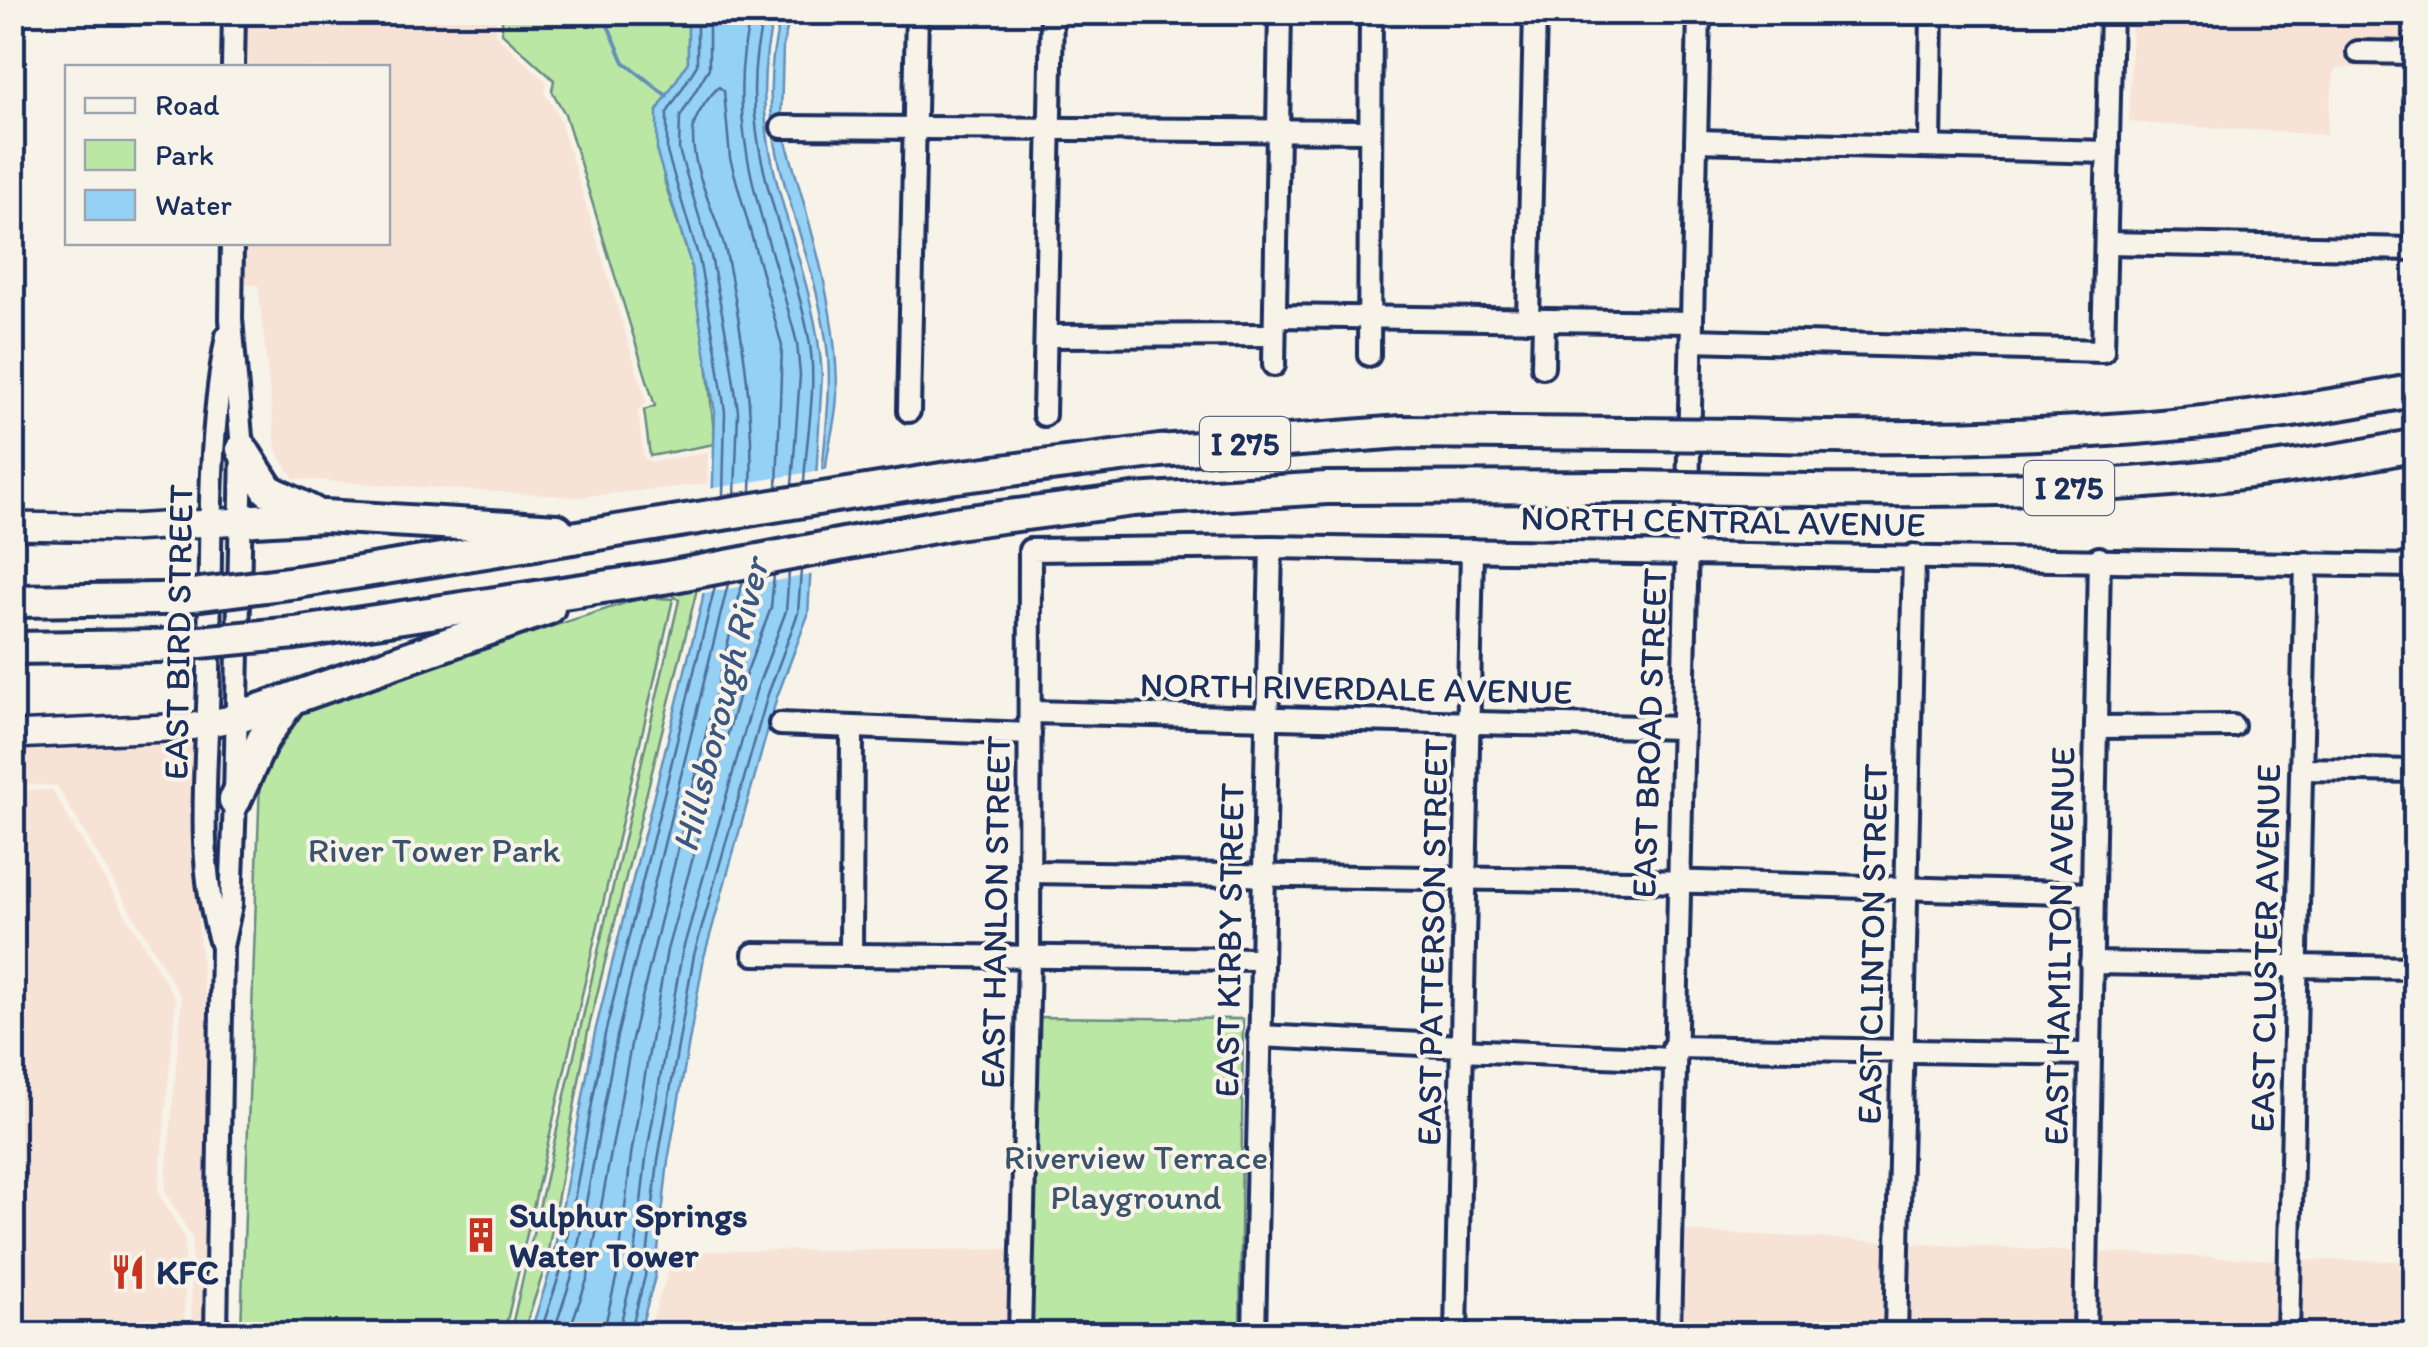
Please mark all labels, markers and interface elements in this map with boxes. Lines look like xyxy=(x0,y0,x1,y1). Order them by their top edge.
legend xyxy=(65,65,390,245)
text: Road xyxy=(155,86,220,123)
text: Park xyxy=(155,136,214,173)
text: Water xyxy=(155,186,233,223)
road number: I 275 xyxy=(1200,417,1290,471)
road number: I 275 xyxy=(2024,461,2114,515)
street label: EAST BIRD STREET xyxy=(154,483,202,780)
street label: NORTH CENTRAL AVENUE xyxy=(1520,496,1926,546)
water label: Hillsborough River xyxy=(661,550,780,856)
street label: EAST BROAD STREET xyxy=(1622,567,1676,899)
street label: NORTH RIVERDALE AVENUE xyxy=(1139,663,1573,713)
street label: EAST HANLON STREET xyxy=(971,735,1019,1089)
street label: EAST PATTERSON STREET xyxy=(1407,737,1457,1146)
street label: EAST HAMILTON AVENUE xyxy=(2035,746,2083,1146)
street label: EAST CLINTON STREET xyxy=(1848,763,1896,1125)
street label: EAST CLUSTER AVENUE xyxy=(2241,763,2289,1133)
street label: EAST KIRBY STREET xyxy=(1205,782,1253,1098)
park label: River Tower Park xyxy=(308,829,560,871)
park label: Riverview Terrace Playground xyxy=(1004,1136,1268,1218)
place label: Sulphur Springs Water Tower xyxy=(509,1194,748,1276)
building icon: Sulphur Springs Water Tower xyxy=(462,1216,500,1254)
place label: KFC xyxy=(156,1251,219,1293)
restaurant icon: KFC xyxy=(109,1253,147,1291)

